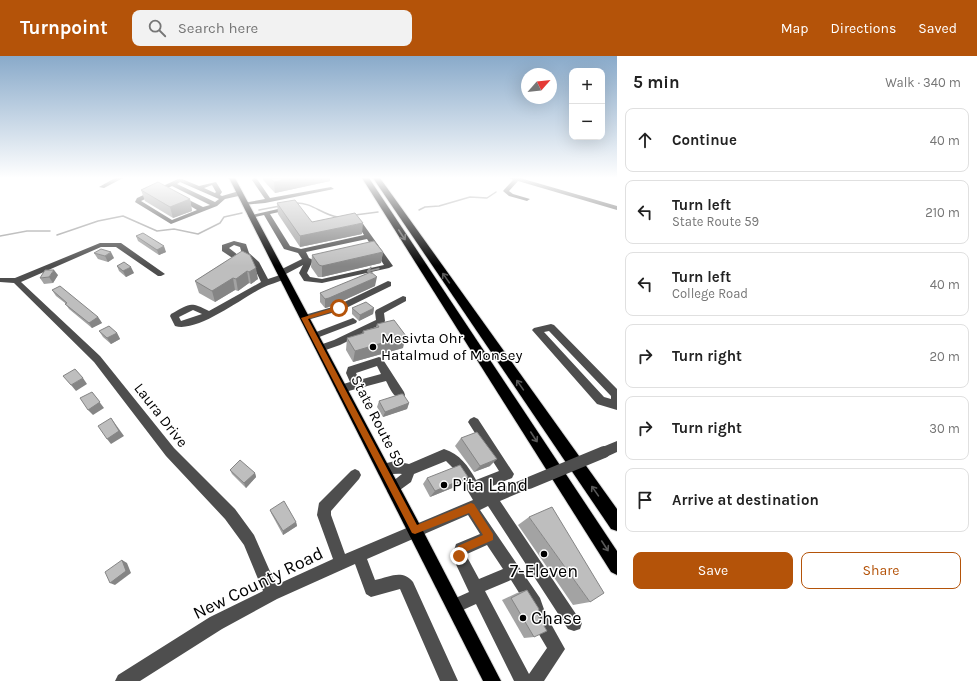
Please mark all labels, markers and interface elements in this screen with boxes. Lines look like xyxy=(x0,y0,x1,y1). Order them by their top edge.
search box xyxy=(132,10,412,46)
text: Turnpoint xyxy=(20,17,108,39)
icon: search xyxy=(146,17,168,39)
text: Search here xyxy=(178,19,258,37)
text: Map xyxy=(781,20,809,37)
text: Directions xyxy=(831,20,896,37)
text: Saved xyxy=(918,20,957,37)
north arrow xyxy=(521,68,557,104)
map controls xyxy=(569,68,605,140)
button: + xyxy=(569,68,605,104)
text: 5 min xyxy=(633,72,680,92)
text: Walk · 340 m xyxy=(885,75,961,90)
button: − xyxy=(569,104,605,140)
icon: ahead xyxy=(634,129,656,151)
text: Continue xyxy=(672,131,737,149)
text: 40 m xyxy=(930,133,960,148)
text: Turn left xyxy=(672,196,731,214)
icon: left xyxy=(634,201,656,223)
text: 210 m xyxy=(925,205,960,220)
text: State Route 59 xyxy=(672,214,759,229)
one-way arrow xyxy=(398,229,406,240)
one-way arrow xyxy=(367,266,380,274)
text: Turn left xyxy=(672,268,731,286)
one-way arrow xyxy=(442,273,450,284)
icon: left xyxy=(634,273,656,295)
text: 40 m xyxy=(930,277,960,292)
text: College Road xyxy=(672,286,748,301)
route start xyxy=(330,299,348,317)
place label: Mesivta Ohr Hatalmud of Monsey xyxy=(381,329,522,364)
marker: Mesivta Ohr Hatalmud of Monsey xyxy=(368,342,378,352)
icon: right xyxy=(634,345,656,367)
text: Turn right xyxy=(672,347,742,365)
text: 20 m xyxy=(930,349,960,364)
street label: State Route 59 xyxy=(347,372,409,470)
street label: Laura Drive xyxy=(130,379,192,451)
one-way arrow xyxy=(516,379,524,390)
icon: right xyxy=(634,417,656,439)
text: Turn right xyxy=(672,419,742,437)
text: 30 m xyxy=(929,421,960,436)
one-way arrow xyxy=(530,432,538,443)
place label: Pita Land xyxy=(452,474,528,496)
marker: Pita Land xyxy=(439,480,449,490)
one-way arrow xyxy=(591,486,599,497)
icon: arrive xyxy=(634,489,656,511)
text: Arrive at destination xyxy=(672,491,819,509)
one-way arrow xyxy=(601,541,609,552)
street label: New County Road xyxy=(189,542,327,624)
route end xyxy=(450,547,468,565)
marker: 7-Eleven xyxy=(539,549,549,559)
button: Save xyxy=(633,552,793,589)
button: Share xyxy=(801,552,961,589)
place label: 7-Eleven xyxy=(510,560,578,582)
place label: Chase xyxy=(531,607,582,629)
marker: Chase xyxy=(518,613,528,623)

